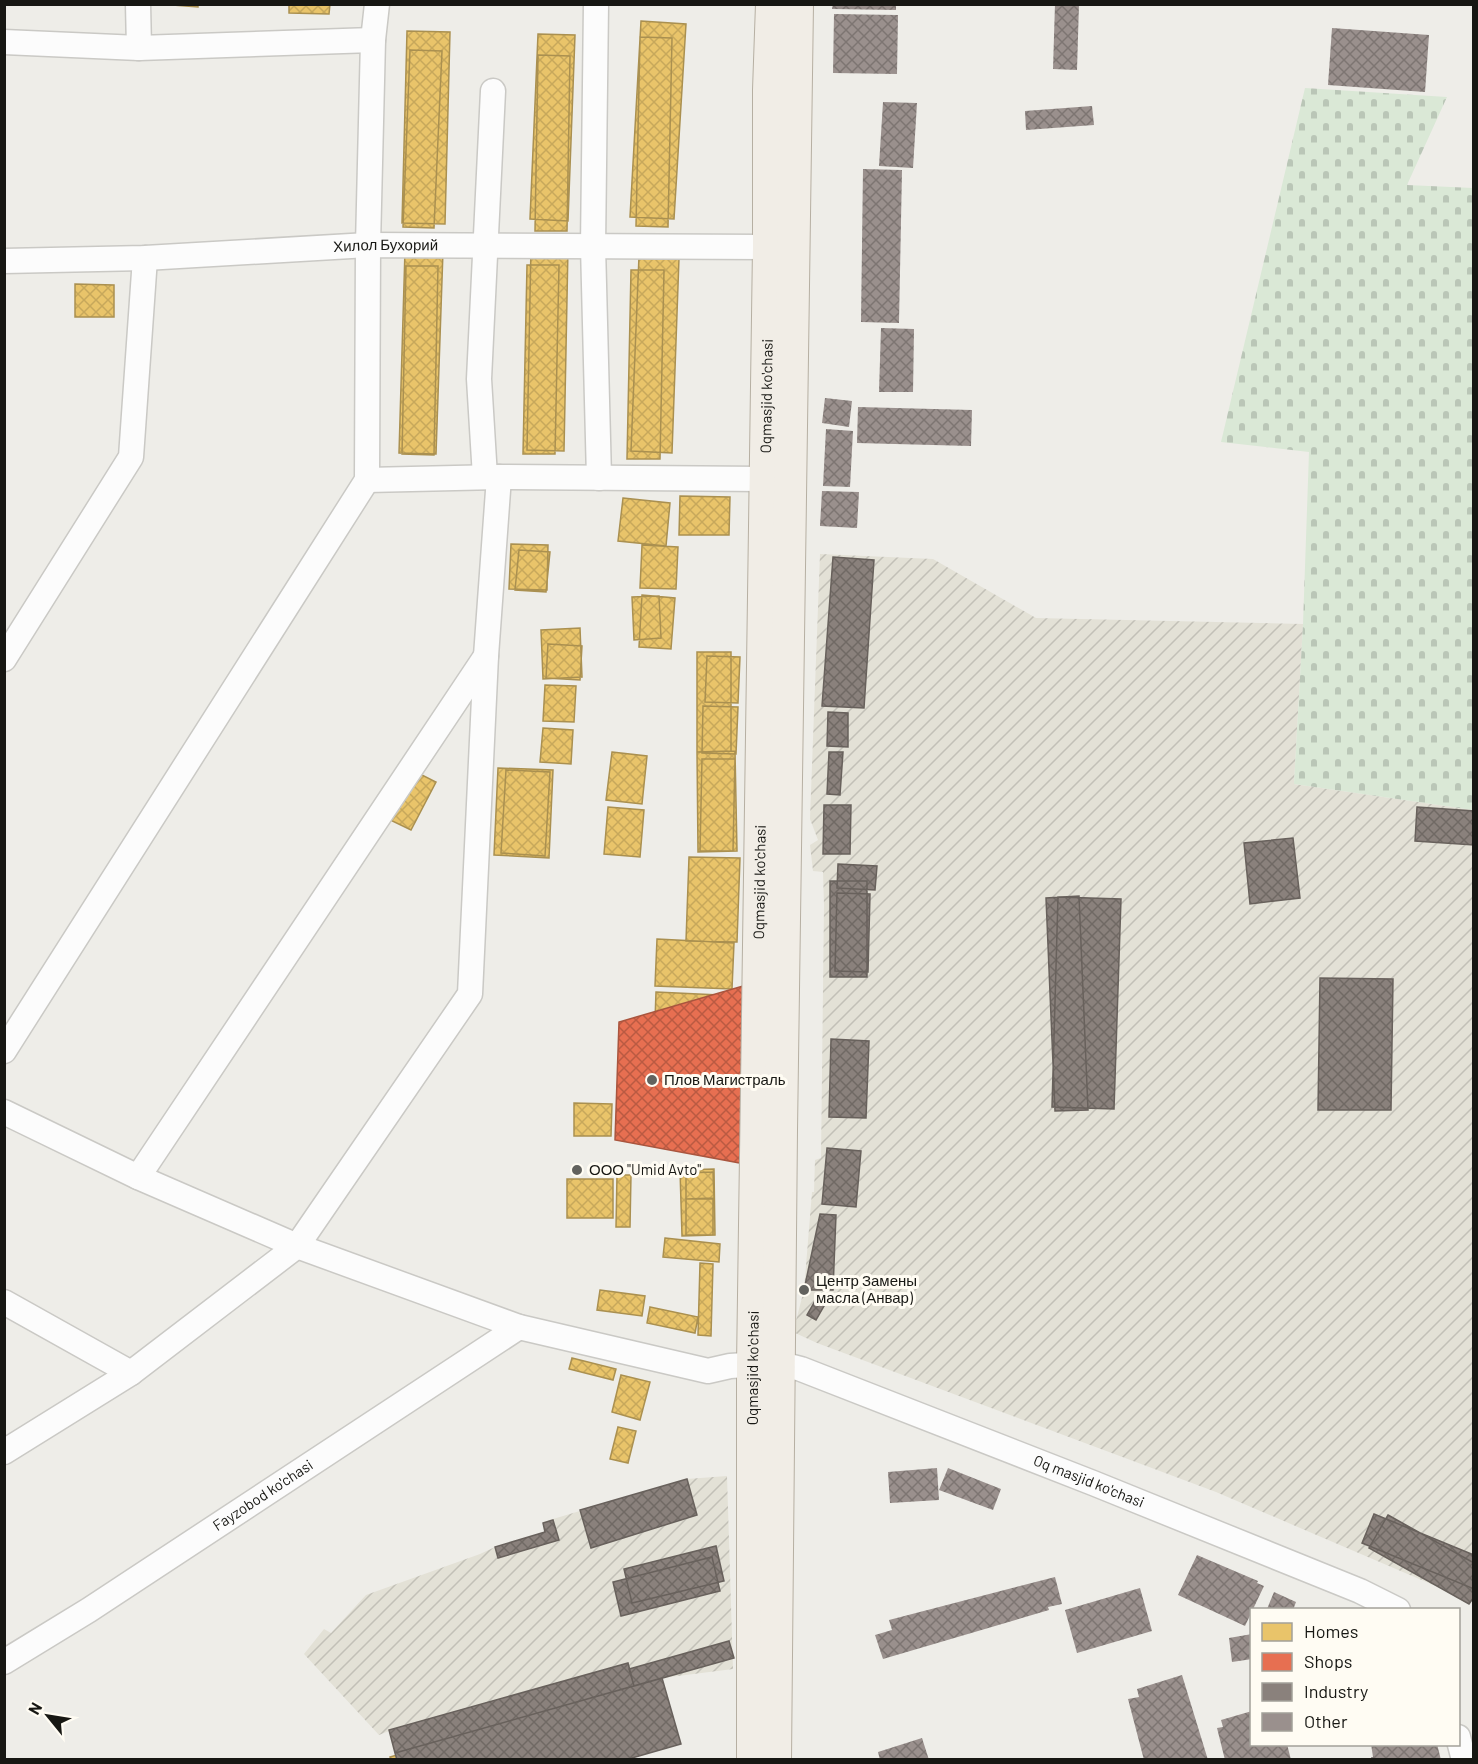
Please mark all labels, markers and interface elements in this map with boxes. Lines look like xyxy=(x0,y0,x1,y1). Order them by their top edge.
street label: Хилол Бухорий xyxy=(333,235,438,255)
street label: Oqmasjid ko'chasi xyxy=(756,339,776,454)
street label: Oqmasjid ko'chasi xyxy=(749,825,769,939)
place label: Плов Магистраль xyxy=(664,1070,786,1088)
marker: Плов Магистраль xyxy=(645,1073,659,1087)
place label: ООО "Umid Avto" xyxy=(589,1160,701,1178)
marker: ООО "Umid Avto" xyxy=(570,1163,584,1177)
place label: Центр Замены масла (Анвар) xyxy=(816,1271,917,1306)
marker: Центр Замены масла (Анвар) xyxy=(797,1283,811,1297)
street label: Oqmasjid ko'chasi xyxy=(743,1311,762,1425)
street label: Oq masjid ko'chasi xyxy=(1031,1451,1147,1511)
street label: Fayzobod ko'chasi xyxy=(209,1455,316,1534)
legend xyxy=(1250,1608,1460,1746)
text: Homes xyxy=(1304,1620,1358,1642)
text: Shops xyxy=(1304,1650,1353,1672)
text: Industry xyxy=(1304,1680,1368,1702)
north arrow xyxy=(18,1686,78,1746)
text: N xyxy=(24,1699,45,1718)
text: Other xyxy=(1304,1710,1348,1732)

